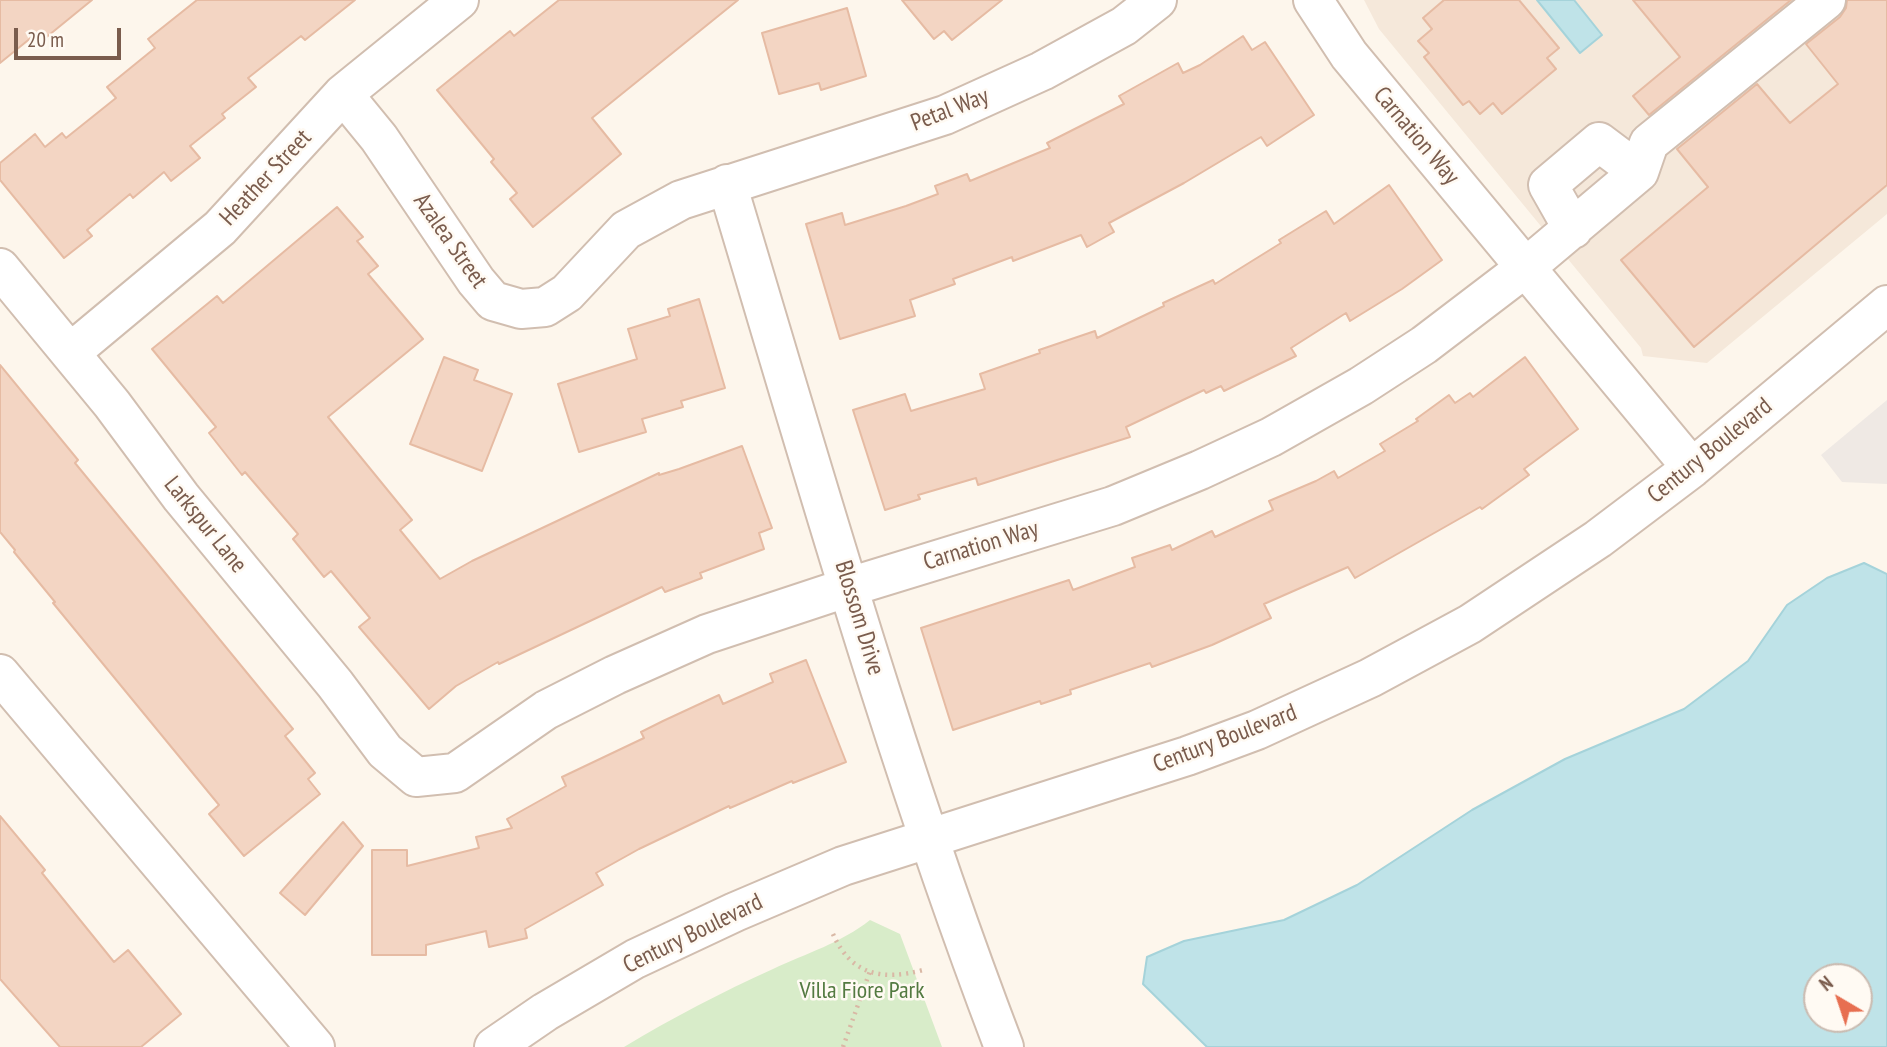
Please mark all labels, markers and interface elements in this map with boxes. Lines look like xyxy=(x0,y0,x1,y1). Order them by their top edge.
scale bar xyxy=(18,14,124,58)
text: 20 m xyxy=(27,26,64,53)
street label: Carnation Way xyxy=(1367,81,1465,191)
street label: Petal Way xyxy=(907,82,993,138)
street label: Heather Street xyxy=(214,124,318,232)
street label: Azalea Street xyxy=(407,188,493,294)
street label: Century Boulevard xyxy=(1642,392,1778,510)
street label: Larkspur Lane xyxy=(157,471,253,579)
street label: Carnation Way xyxy=(920,515,1042,577)
street label: Blossom Drive xyxy=(828,557,890,679)
street label: Century Boulevard xyxy=(1149,698,1301,780)
street label: Century Boulevard xyxy=(619,888,767,980)
north arrow xyxy=(1803,963,1873,1033)
text: N xyxy=(1814,971,1838,996)
park label: Villa Fiore Park xyxy=(800,977,924,1005)

